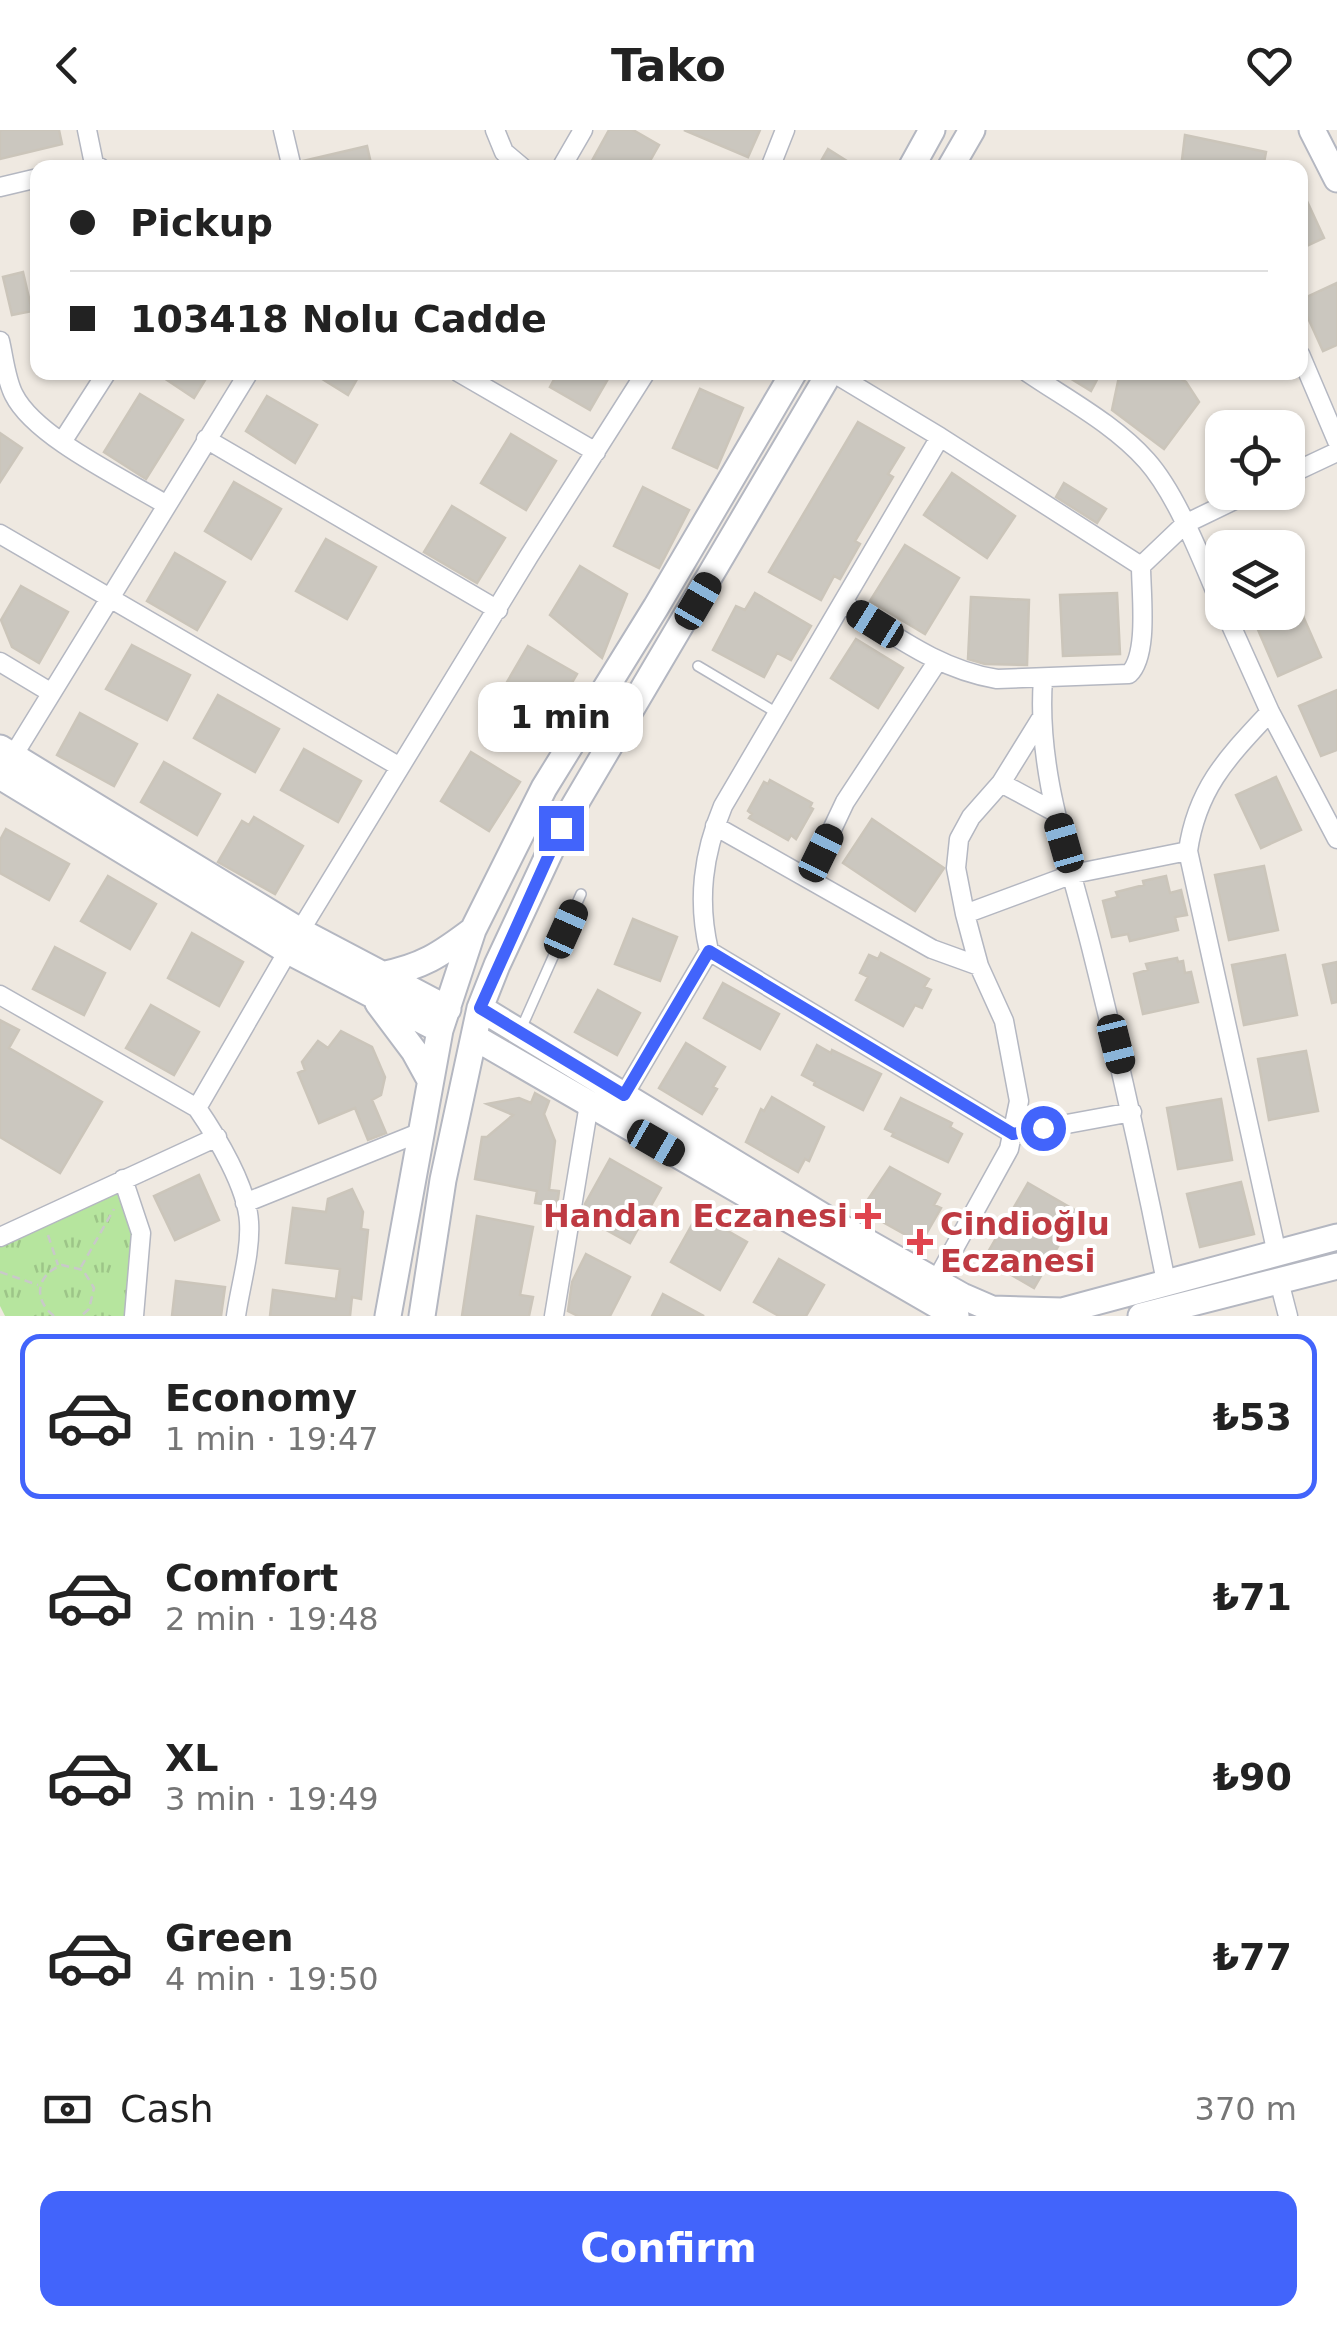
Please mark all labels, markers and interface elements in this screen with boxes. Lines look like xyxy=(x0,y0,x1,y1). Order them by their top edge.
icon: back xyxy=(40,38,95,93)
icon: heart xyxy=(1242,38,1297,93)
text: Tako xyxy=(611,39,726,92)
text: Pickup xyxy=(130,201,273,245)
text: 103418 Nolu Cadde xyxy=(130,297,547,341)
map controls xyxy=(1205,410,1305,630)
button: locate xyxy=(1205,410,1305,510)
button: layers xyxy=(1205,530,1305,630)
car xyxy=(670,568,726,634)
car xyxy=(842,595,908,653)
callout: 1 min xyxy=(478,683,644,753)
text: 1 min xyxy=(510,698,611,736)
route end xyxy=(539,806,584,851)
car xyxy=(1041,810,1087,876)
car xyxy=(794,819,848,887)
car xyxy=(540,895,592,963)
car xyxy=(1094,1011,1138,1077)
route start xyxy=(1021,1106,1066,1151)
car xyxy=(623,1115,689,1171)
place label: Handan Eczanesi xyxy=(543,1197,848,1235)
marker: Handan Eczanesi xyxy=(857,1205,879,1227)
place label: Cindioğlu Eczanesi xyxy=(940,1205,1110,1280)
marker: Cindioğlu Eczanesi xyxy=(909,1231,931,1253)
icon: car xyxy=(45,1372,135,1462)
text: Economy xyxy=(165,1376,357,1420)
text: ₺53 xyxy=(1213,1395,1292,1439)
text: 1 min · 19:47 xyxy=(165,1420,379,1458)
icon: car xyxy=(45,1552,135,1642)
text: Comfort xyxy=(165,1556,338,1600)
text: ₺71 xyxy=(1213,1575,1292,1619)
text: 2 min · 19:48 xyxy=(165,1600,379,1638)
icon: car xyxy=(45,1732,135,1822)
text: XL xyxy=(165,1736,219,1780)
text: ₺90 xyxy=(1213,1755,1292,1799)
text: 3 min · 19:49 xyxy=(165,1780,379,1818)
icon: car xyxy=(45,1912,135,2002)
text: Green xyxy=(165,1916,294,1960)
text: ₺77 xyxy=(1213,1935,1292,1979)
text: 4 min · 19:50 xyxy=(165,1960,379,1998)
icon: cash xyxy=(40,2082,95,2137)
text: Cash xyxy=(120,2087,214,2131)
text: 370 m xyxy=(1195,2090,1297,2128)
button: Confirm xyxy=(40,2191,1297,2306)

